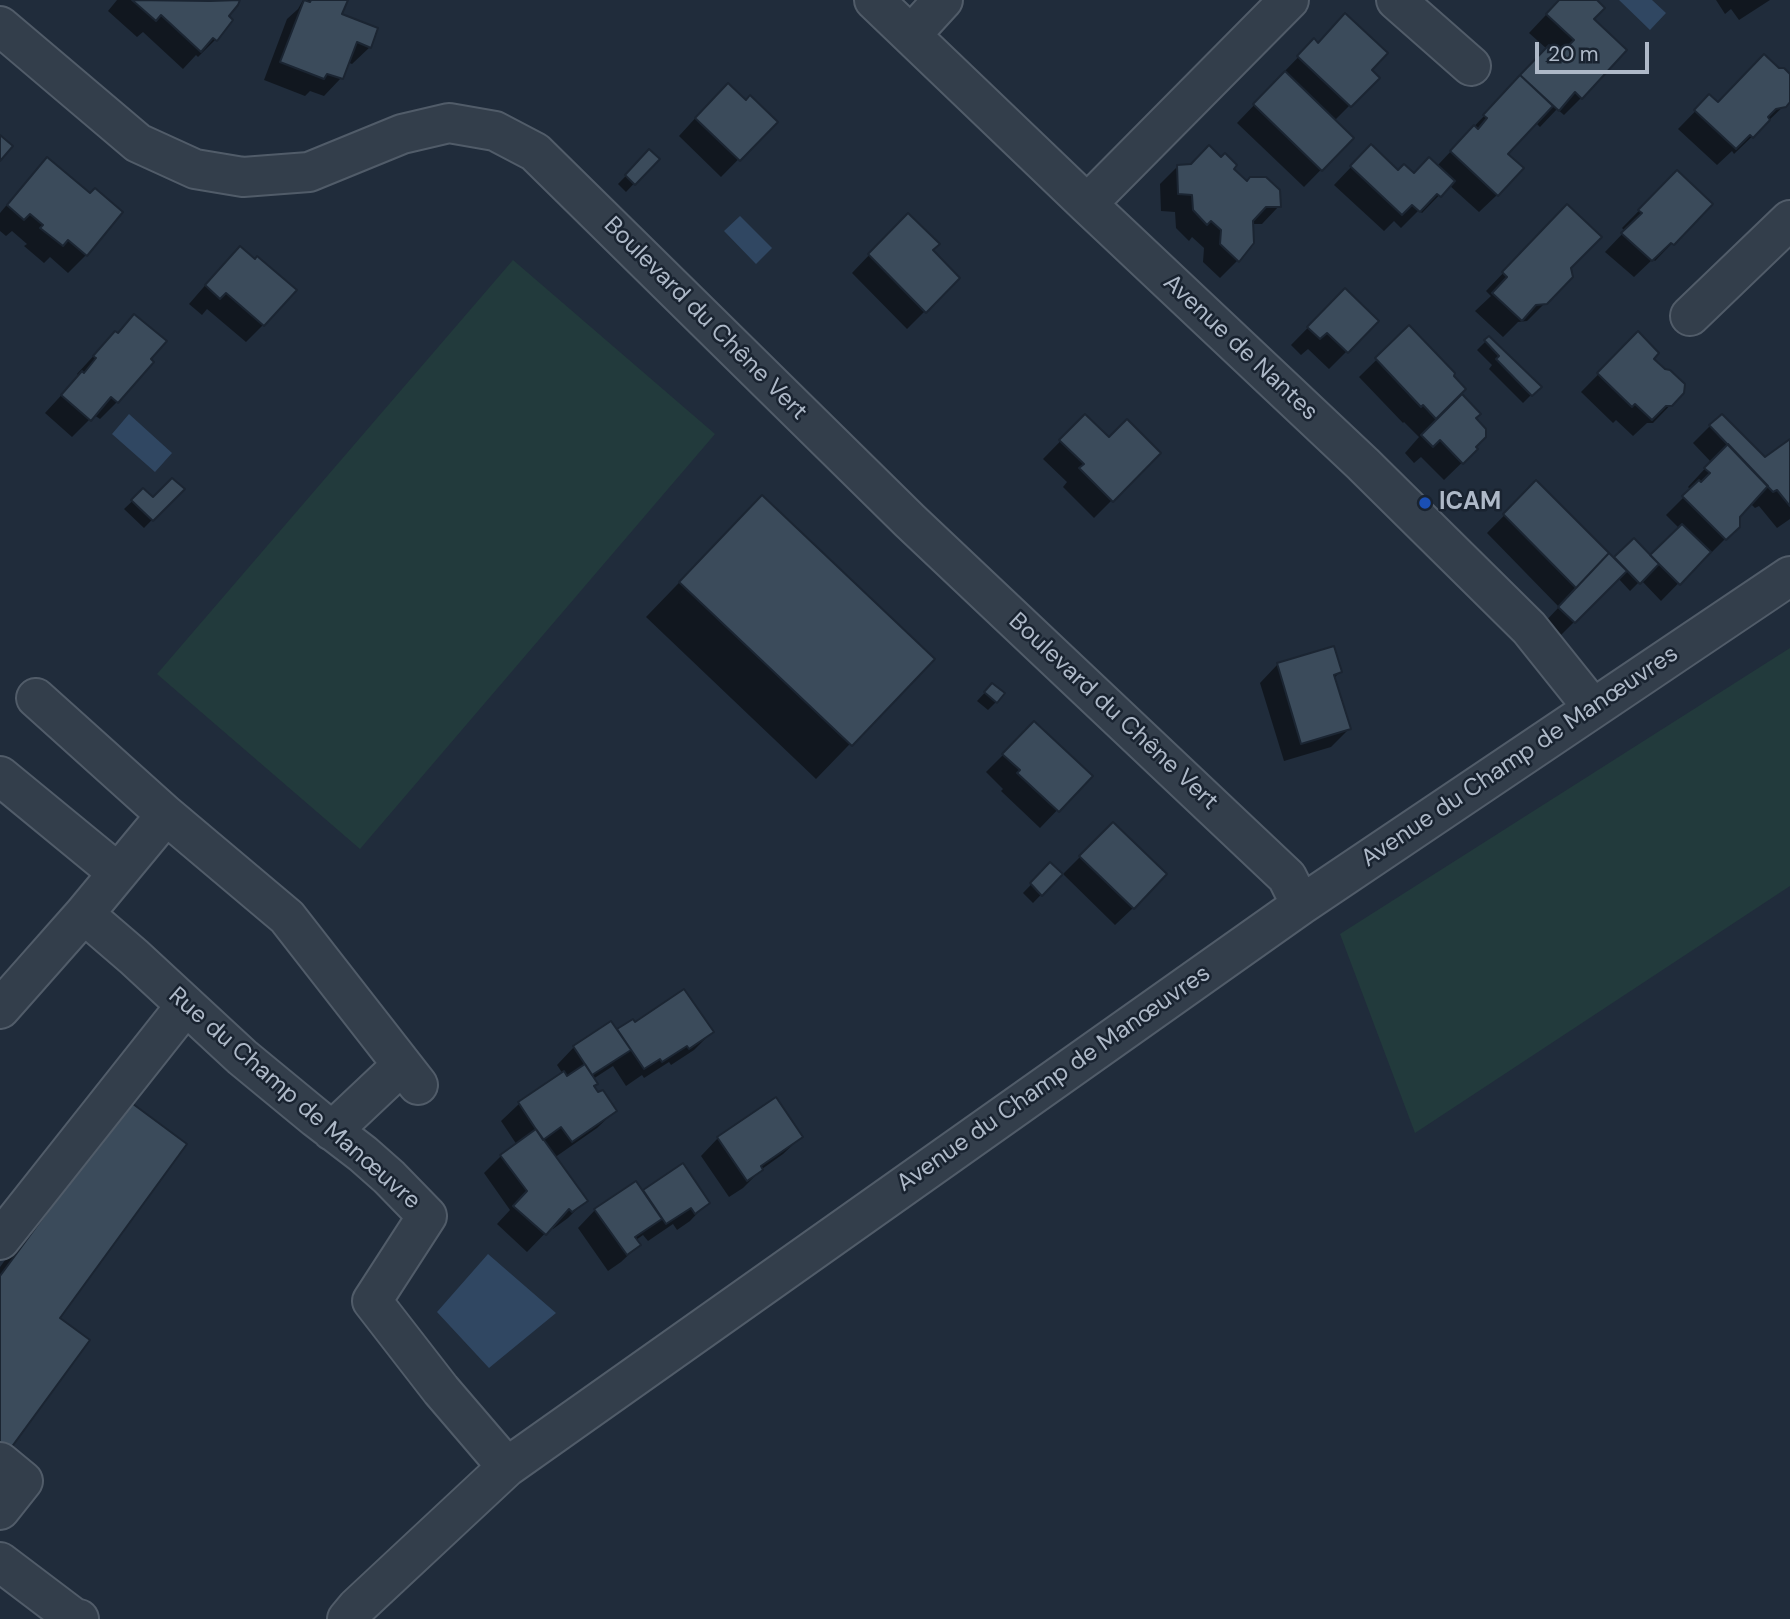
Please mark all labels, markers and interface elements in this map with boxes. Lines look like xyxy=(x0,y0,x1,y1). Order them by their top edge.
scale bar xyxy=(1538,28,1652,72)
text: 20 m xyxy=(1548,40,1599,68)
street label: Boulevard du Chêne Vert xyxy=(597,211,813,427)
street label: Avenue de Nantes xyxy=(1157,269,1323,427)
place label: ICAM xyxy=(1439,489,1501,517)
marker: ICAM xyxy=(1417,495,1433,511)
street label: Boulevard du Chêne Vert xyxy=(1002,607,1224,817)
street label: Avenue du Champ de Manœuvres xyxy=(1356,640,1684,874)
street label: Avenue du Champ de Manœuvres xyxy=(892,959,1216,1199)
street label: Rue du Champ de Manœuvre xyxy=(162,982,426,1216)

